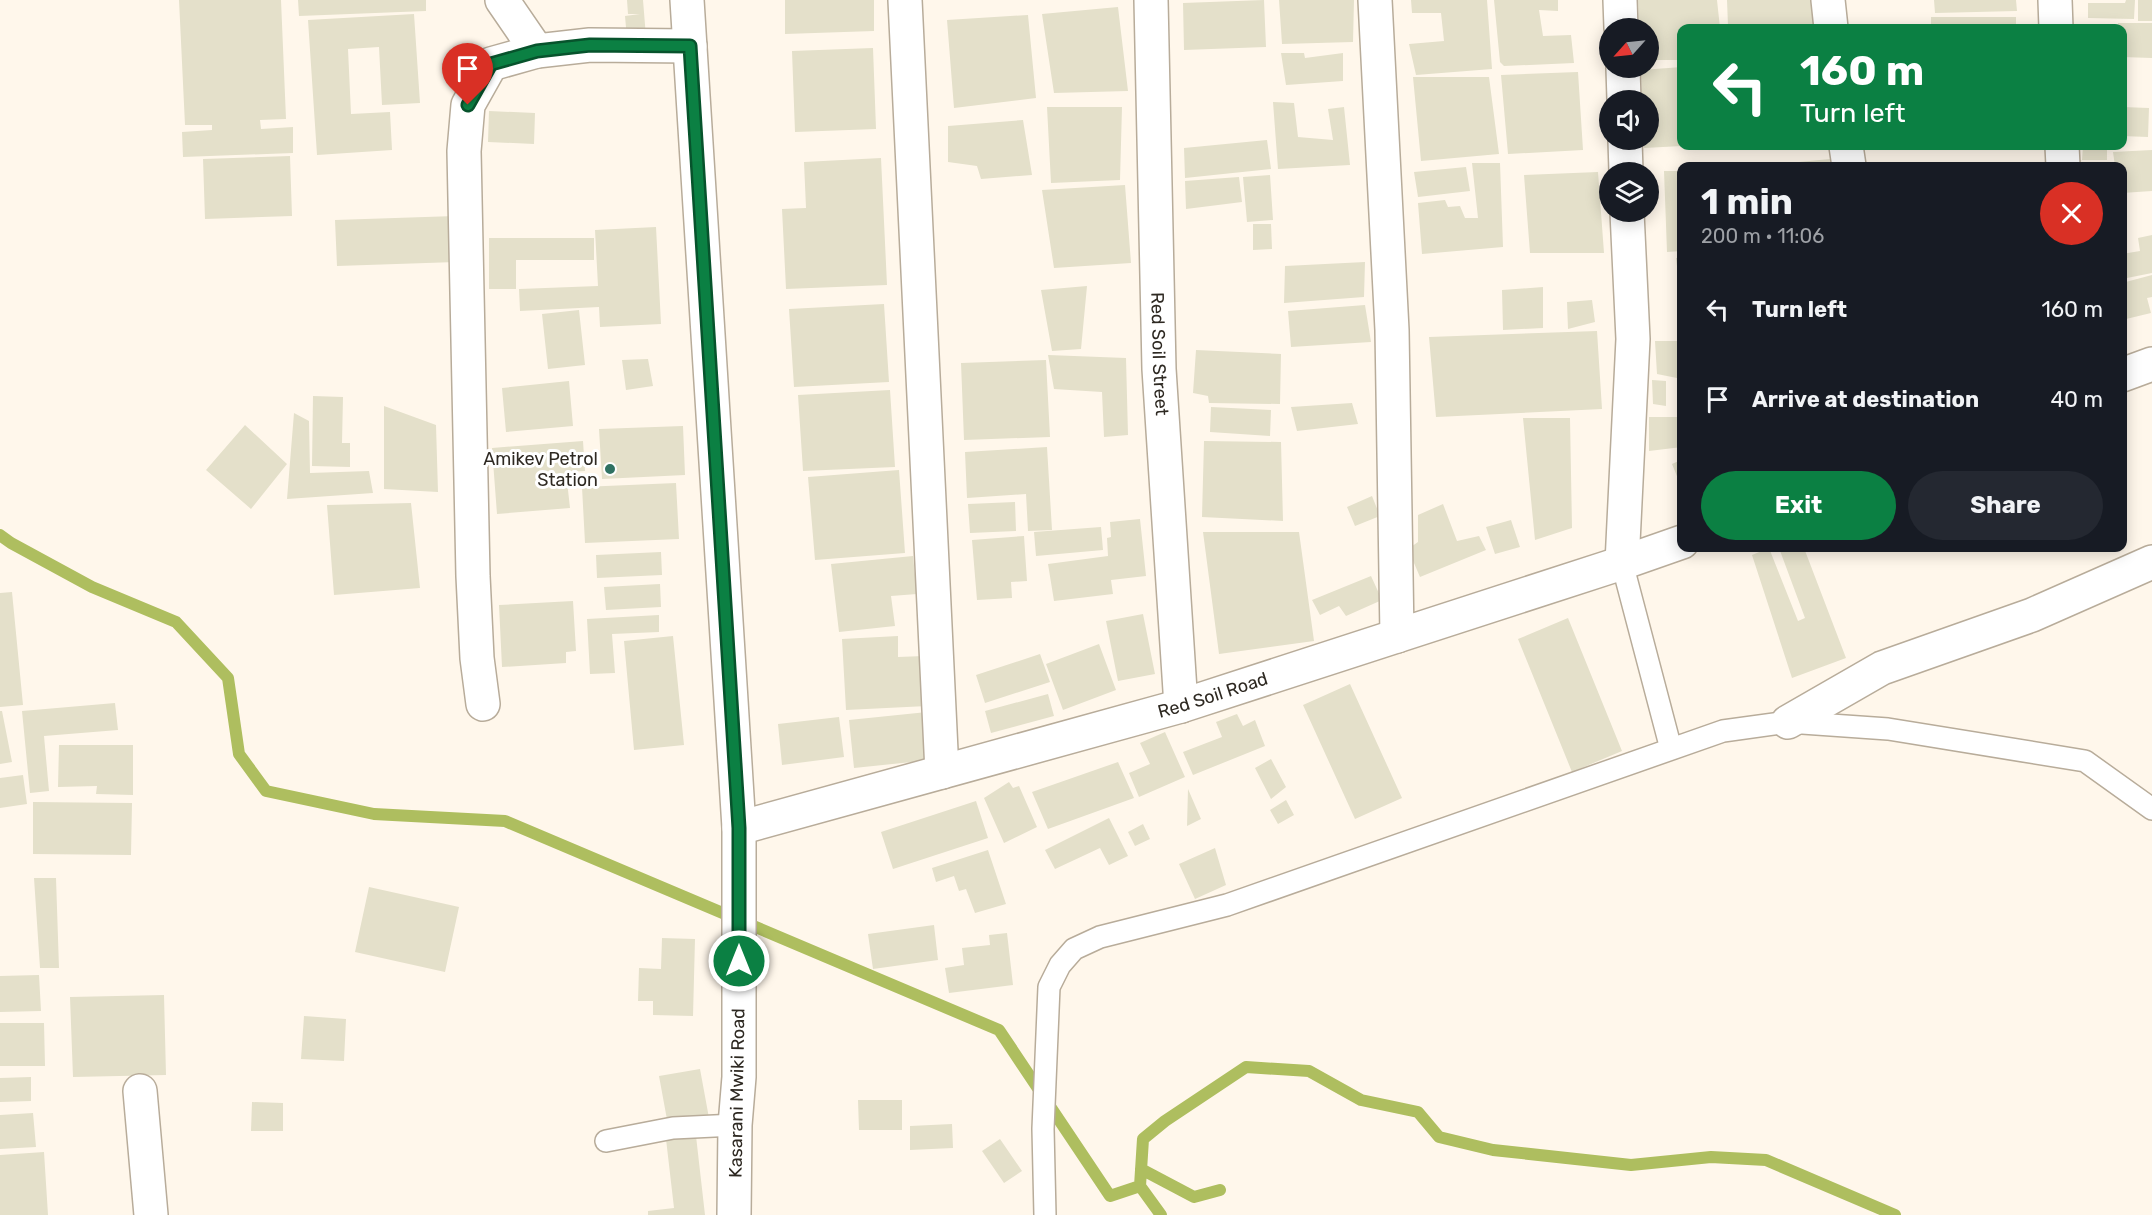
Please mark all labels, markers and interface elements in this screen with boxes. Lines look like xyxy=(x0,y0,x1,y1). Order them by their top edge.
north arrow xyxy=(1599,18,1659,78)
map controls xyxy=(1599,18,1659,222)
pin xyxy=(442,43,493,105)
text: 160 m xyxy=(1800,46,1924,96)
icon: left xyxy=(1701,48,1779,126)
icon: arrive xyxy=(451,52,484,85)
button: sound xyxy=(1599,90,1659,150)
text: Turn left xyxy=(1800,97,1905,129)
button: layers xyxy=(1599,162,1659,222)
text: 1 min xyxy=(1701,180,1793,223)
button: close xyxy=(2040,182,2103,245)
text: 200 m · 11:06 xyxy=(1701,224,1824,248)
street label: Red Soil Street xyxy=(1146,292,1173,416)
icon: left xyxy=(1701,293,1734,326)
text: Turn left xyxy=(1752,296,1847,323)
text: 160 m xyxy=(2041,296,2103,323)
icon: arrive xyxy=(1701,383,1734,416)
text: Arrive at destination xyxy=(1752,386,1979,413)
text: 40 m xyxy=(2050,386,2103,413)
place label: Amikev Petrol Station xyxy=(483,448,598,491)
marker: Amikev Petrol Station xyxy=(603,462,617,476)
button: Exit xyxy=(1701,471,1896,540)
button: Share xyxy=(1908,471,2103,540)
street label: Red Soil Road xyxy=(1155,668,1271,723)
position arrow xyxy=(707,929,771,993)
street label: Kasarani Mwiki Road xyxy=(725,1008,749,1178)

